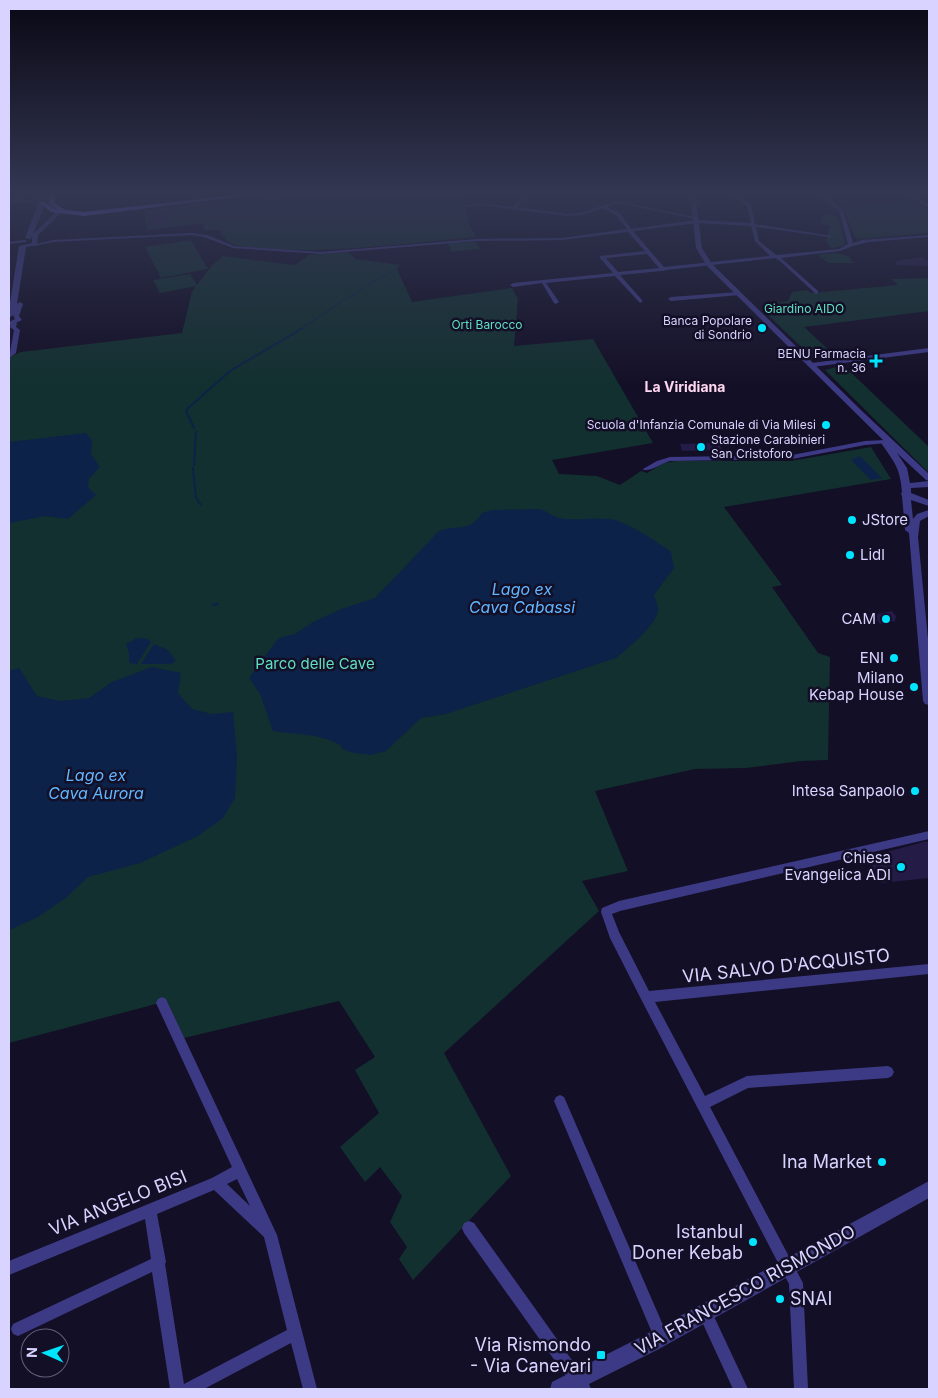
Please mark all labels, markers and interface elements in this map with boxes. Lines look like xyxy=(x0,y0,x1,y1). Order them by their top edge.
park label: Giardino AIDO xyxy=(764,301,844,316)
place label: Banca Popolare di Sondrio xyxy=(663,313,752,342)
park label: Orti Barocco xyxy=(451,317,523,332)
marker: Banca Popolare di Sondrio xyxy=(756,322,768,334)
place label: BENU Farmacia n. 36 xyxy=(778,346,866,375)
marker: BENU Farmacia n. 36 xyxy=(870,355,882,367)
district label: La Viridiana xyxy=(645,378,725,395)
place label: Scuola d'Infanzia Comunale di Via Milesi xyxy=(587,417,816,432)
marker: Scuola d'Infanzia Comunale di Via Milesi xyxy=(820,419,832,431)
place label: Stazione Carabinieri San Cristoforo xyxy=(711,432,825,461)
marker: Stazione Carabinieri San Cristoforo xyxy=(695,441,707,453)
place label: JStore xyxy=(862,510,908,529)
marker: JStore xyxy=(846,514,858,526)
place label: Lidl xyxy=(860,545,885,564)
marker: Lidl xyxy=(844,549,856,561)
water label: Lago ex Cava Cabassi xyxy=(469,579,576,617)
place label: CAM xyxy=(841,609,876,628)
marker: CAM xyxy=(880,613,892,625)
place label: ENI xyxy=(860,648,884,667)
marker: ENI xyxy=(888,652,900,664)
park label: Parco delle Cave xyxy=(255,654,375,673)
place label: Milano Kebap House xyxy=(809,668,904,704)
marker: Milano Kebap House xyxy=(908,681,920,693)
water label: Lago ex Cava Aurora xyxy=(48,765,144,803)
place label: Intesa Sanpaolo xyxy=(792,781,905,800)
marker: Intesa Sanpaolo xyxy=(909,785,921,797)
place label: Chiesa Evangelica ADI xyxy=(785,848,891,884)
marker: Chiesa Evangelica ADI xyxy=(895,861,907,873)
street label: VIA SALVO D'ACQUISTO xyxy=(681,944,891,987)
place label: Ina Market xyxy=(782,1151,872,1172)
marker: Ina Market xyxy=(876,1156,888,1168)
street label: VIA ANGELO BISI xyxy=(46,1165,190,1240)
street label: VIA FRANCESCO RISMONDO xyxy=(631,1220,859,1359)
place label: Istanbul Doner Kebab xyxy=(632,1221,743,1263)
marker: Istanbul Doner Kebab xyxy=(747,1236,759,1248)
place label: SNAI xyxy=(790,1288,832,1309)
marker: SNAI xyxy=(774,1293,786,1305)
north arrow xyxy=(20,1328,70,1378)
place label: Via Rismondo - Via Canevari xyxy=(470,1334,591,1376)
text: N xyxy=(23,1347,40,1358)
marker: Via Rismondo - Via Canevari xyxy=(595,1349,607,1361)

